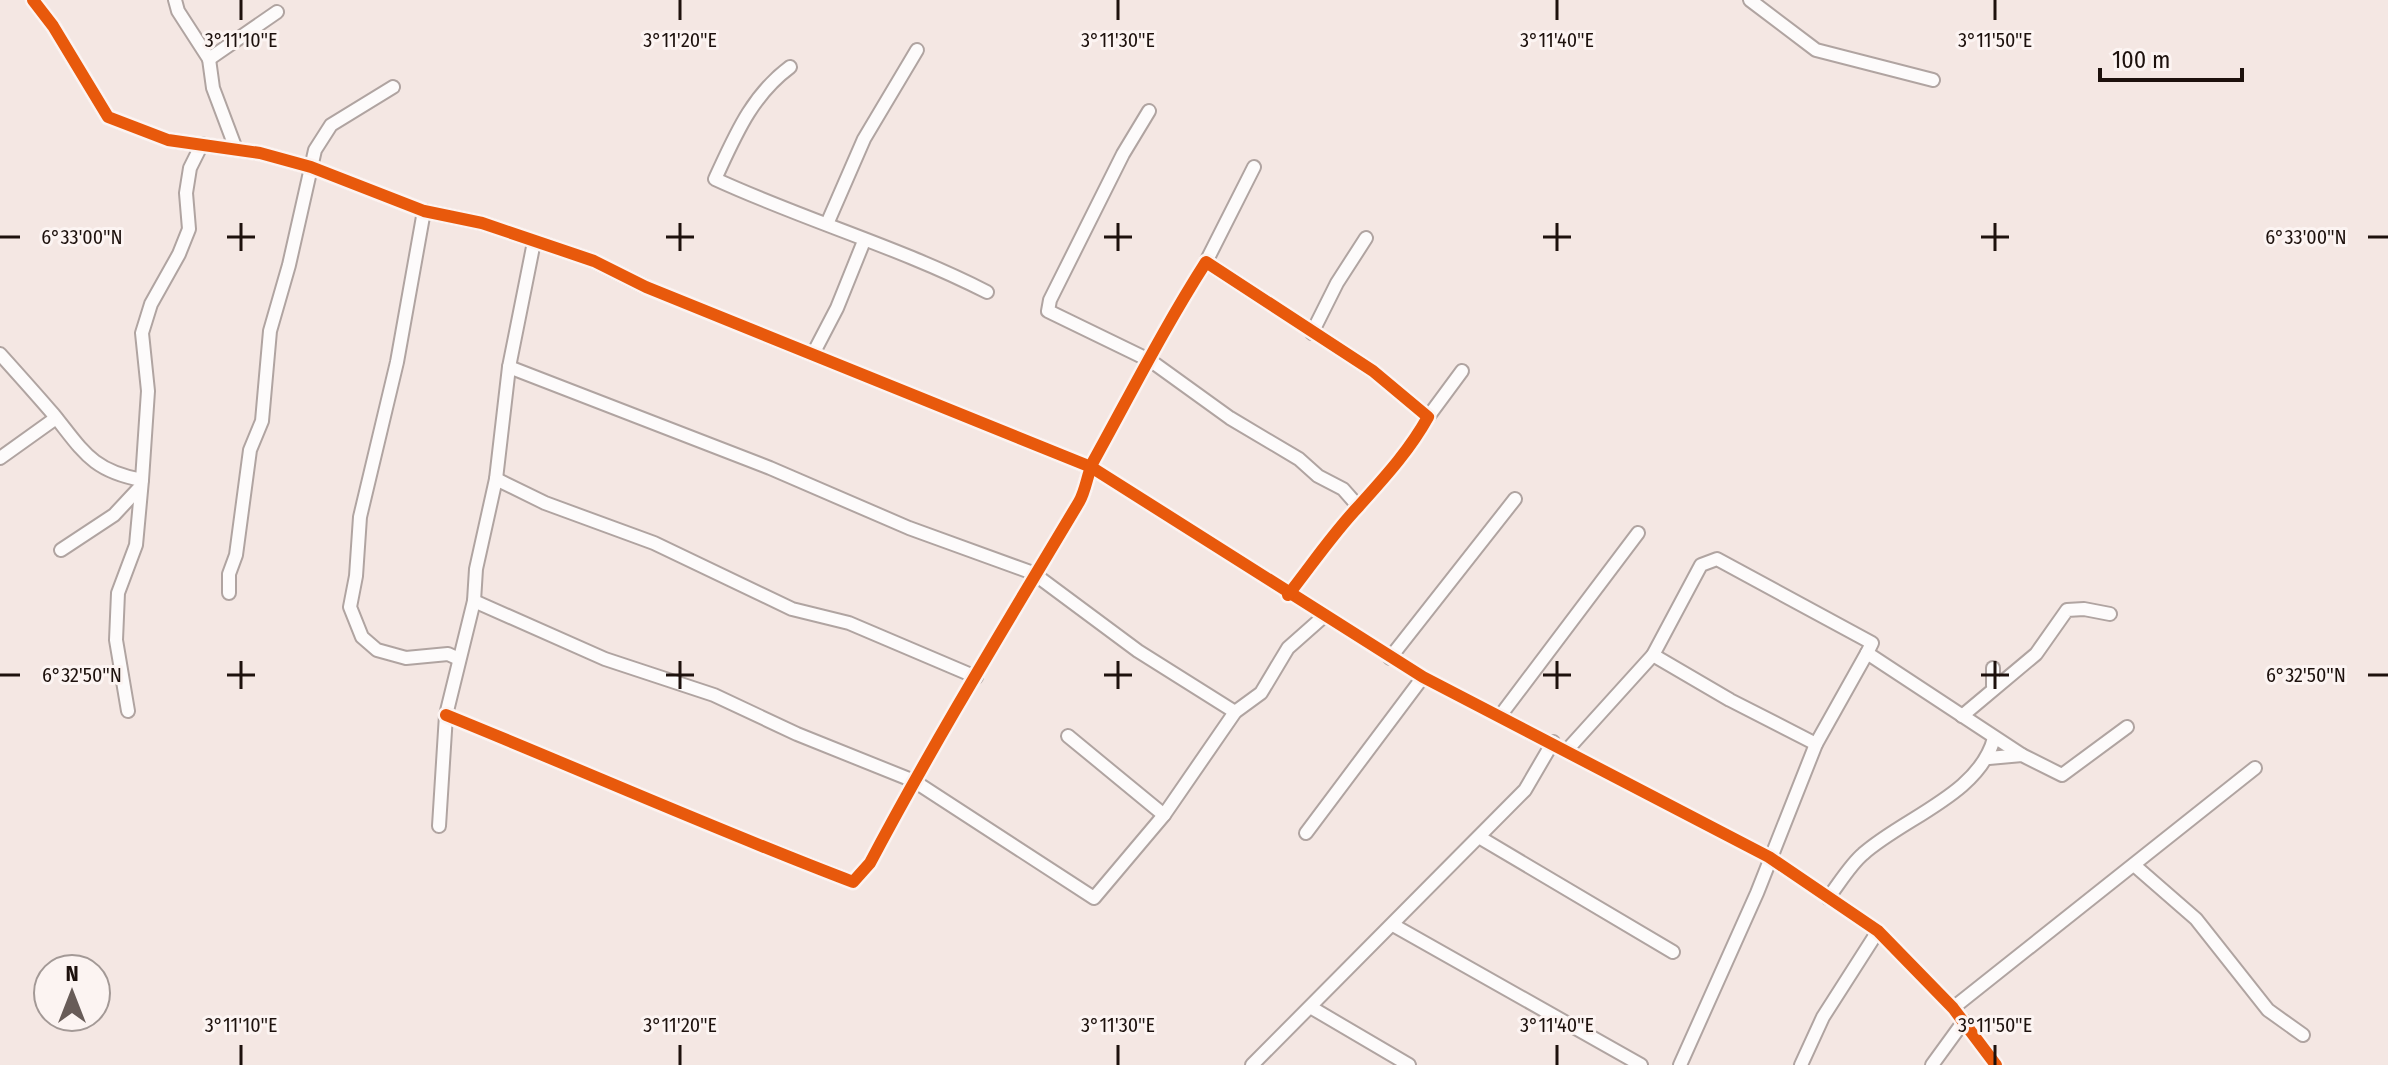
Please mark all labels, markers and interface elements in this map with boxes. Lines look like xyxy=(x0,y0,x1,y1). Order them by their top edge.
text: 3°11'10"E xyxy=(205,28,277,52)
text: 3°11'20"E xyxy=(643,28,717,52)
text: 3°11'30"E xyxy=(1081,28,1155,52)
text: 3°11'40"E xyxy=(1520,28,1594,52)
text: 3°11'50"E xyxy=(1958,28,2032,52)
scale bar xyxy=(2100,32,2242,82)
text: 100 m xyxy=(2112,46,2170,74)
text: 6°33'00"N xyxy=(41,225,123,249)
text: 6°33'00"N xyxy=(2265,225,2347,249)
text: 6°32'50"N xyxy=(42,663,122,687)
text: 6°32'50"N xyxy=(2266,663,2346,687)
north arrow xyxy=(32,953,112,1033)
text: N xyxy=(65,960,79,987)
text: 3°11'10"E xyxy=(205,1013,277,1037)
text: 3°11'20"E xyxy=(643,1013,717,1037)
text: 3°11'30"E xyxy=(1081,1013,1155,1037)
text: 3°11'40"E xyxy=(1520,1013,1594,1037)
text: 3°11'50"E xyxy=(1958,1013,2032,1037)

